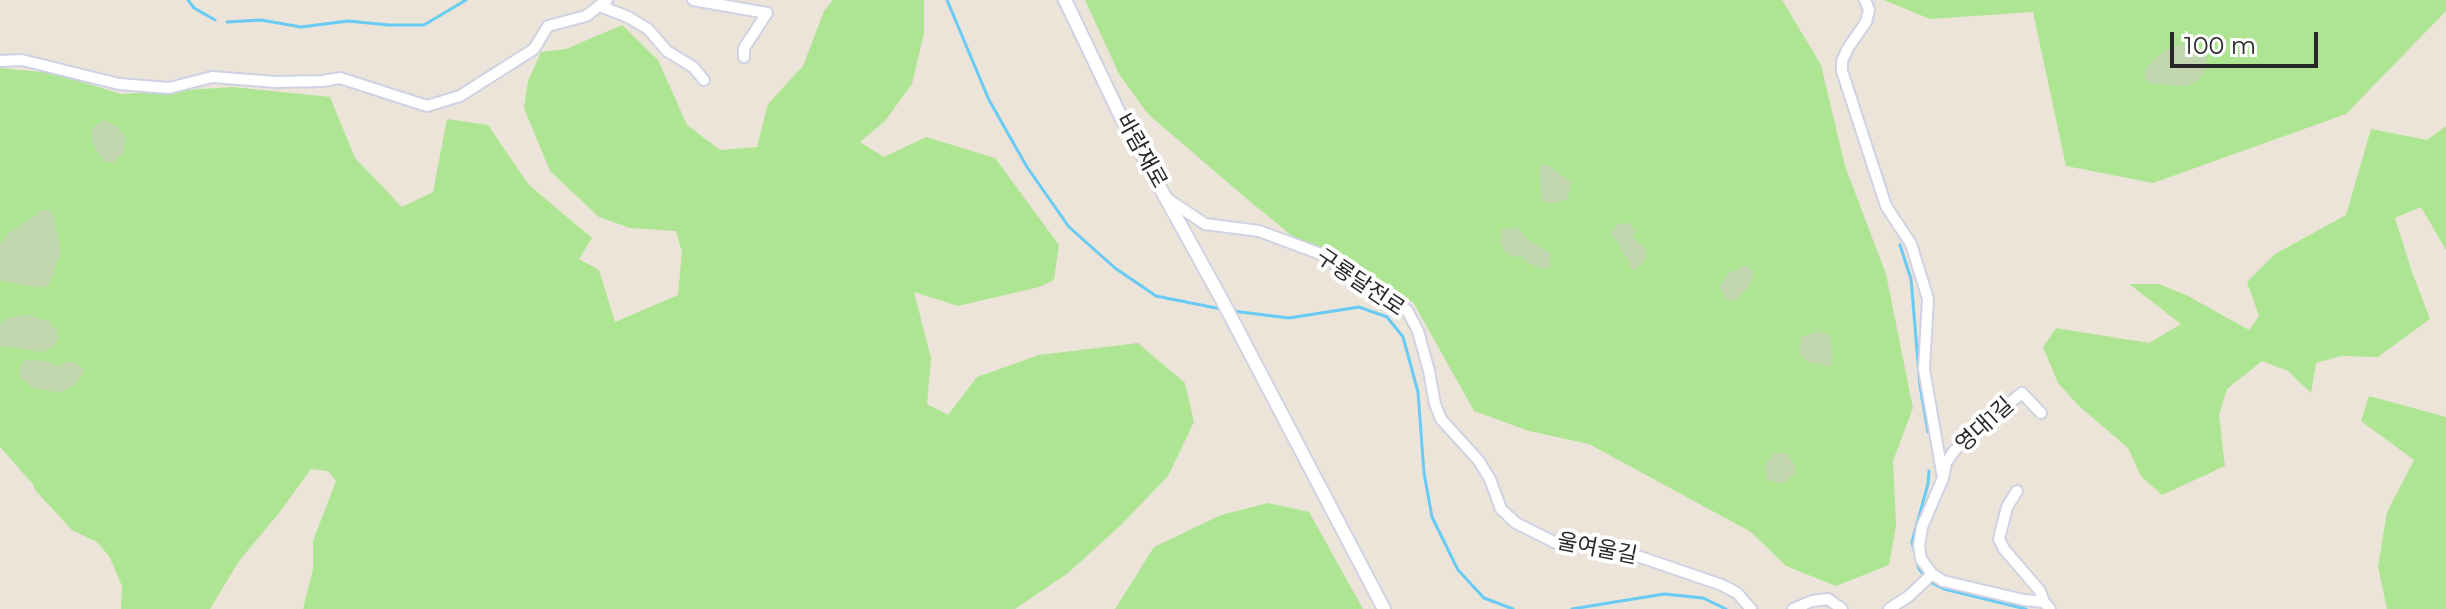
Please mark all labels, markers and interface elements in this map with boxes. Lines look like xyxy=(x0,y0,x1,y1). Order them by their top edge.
scale bar xyxy=(2174,16,2322,66)
text: 100 m xyxy=(2184,31,2256,60)
street label: 바람재로 xyxy=(1110,109,1172,193)
street label: 구룡달전로 xyxy=(1311,244,1409,322)
street label: 영대1길 xyxy=(1951,392,2019,458)
street label: 울여울길 xyxy=(1555,528,1639,570)

